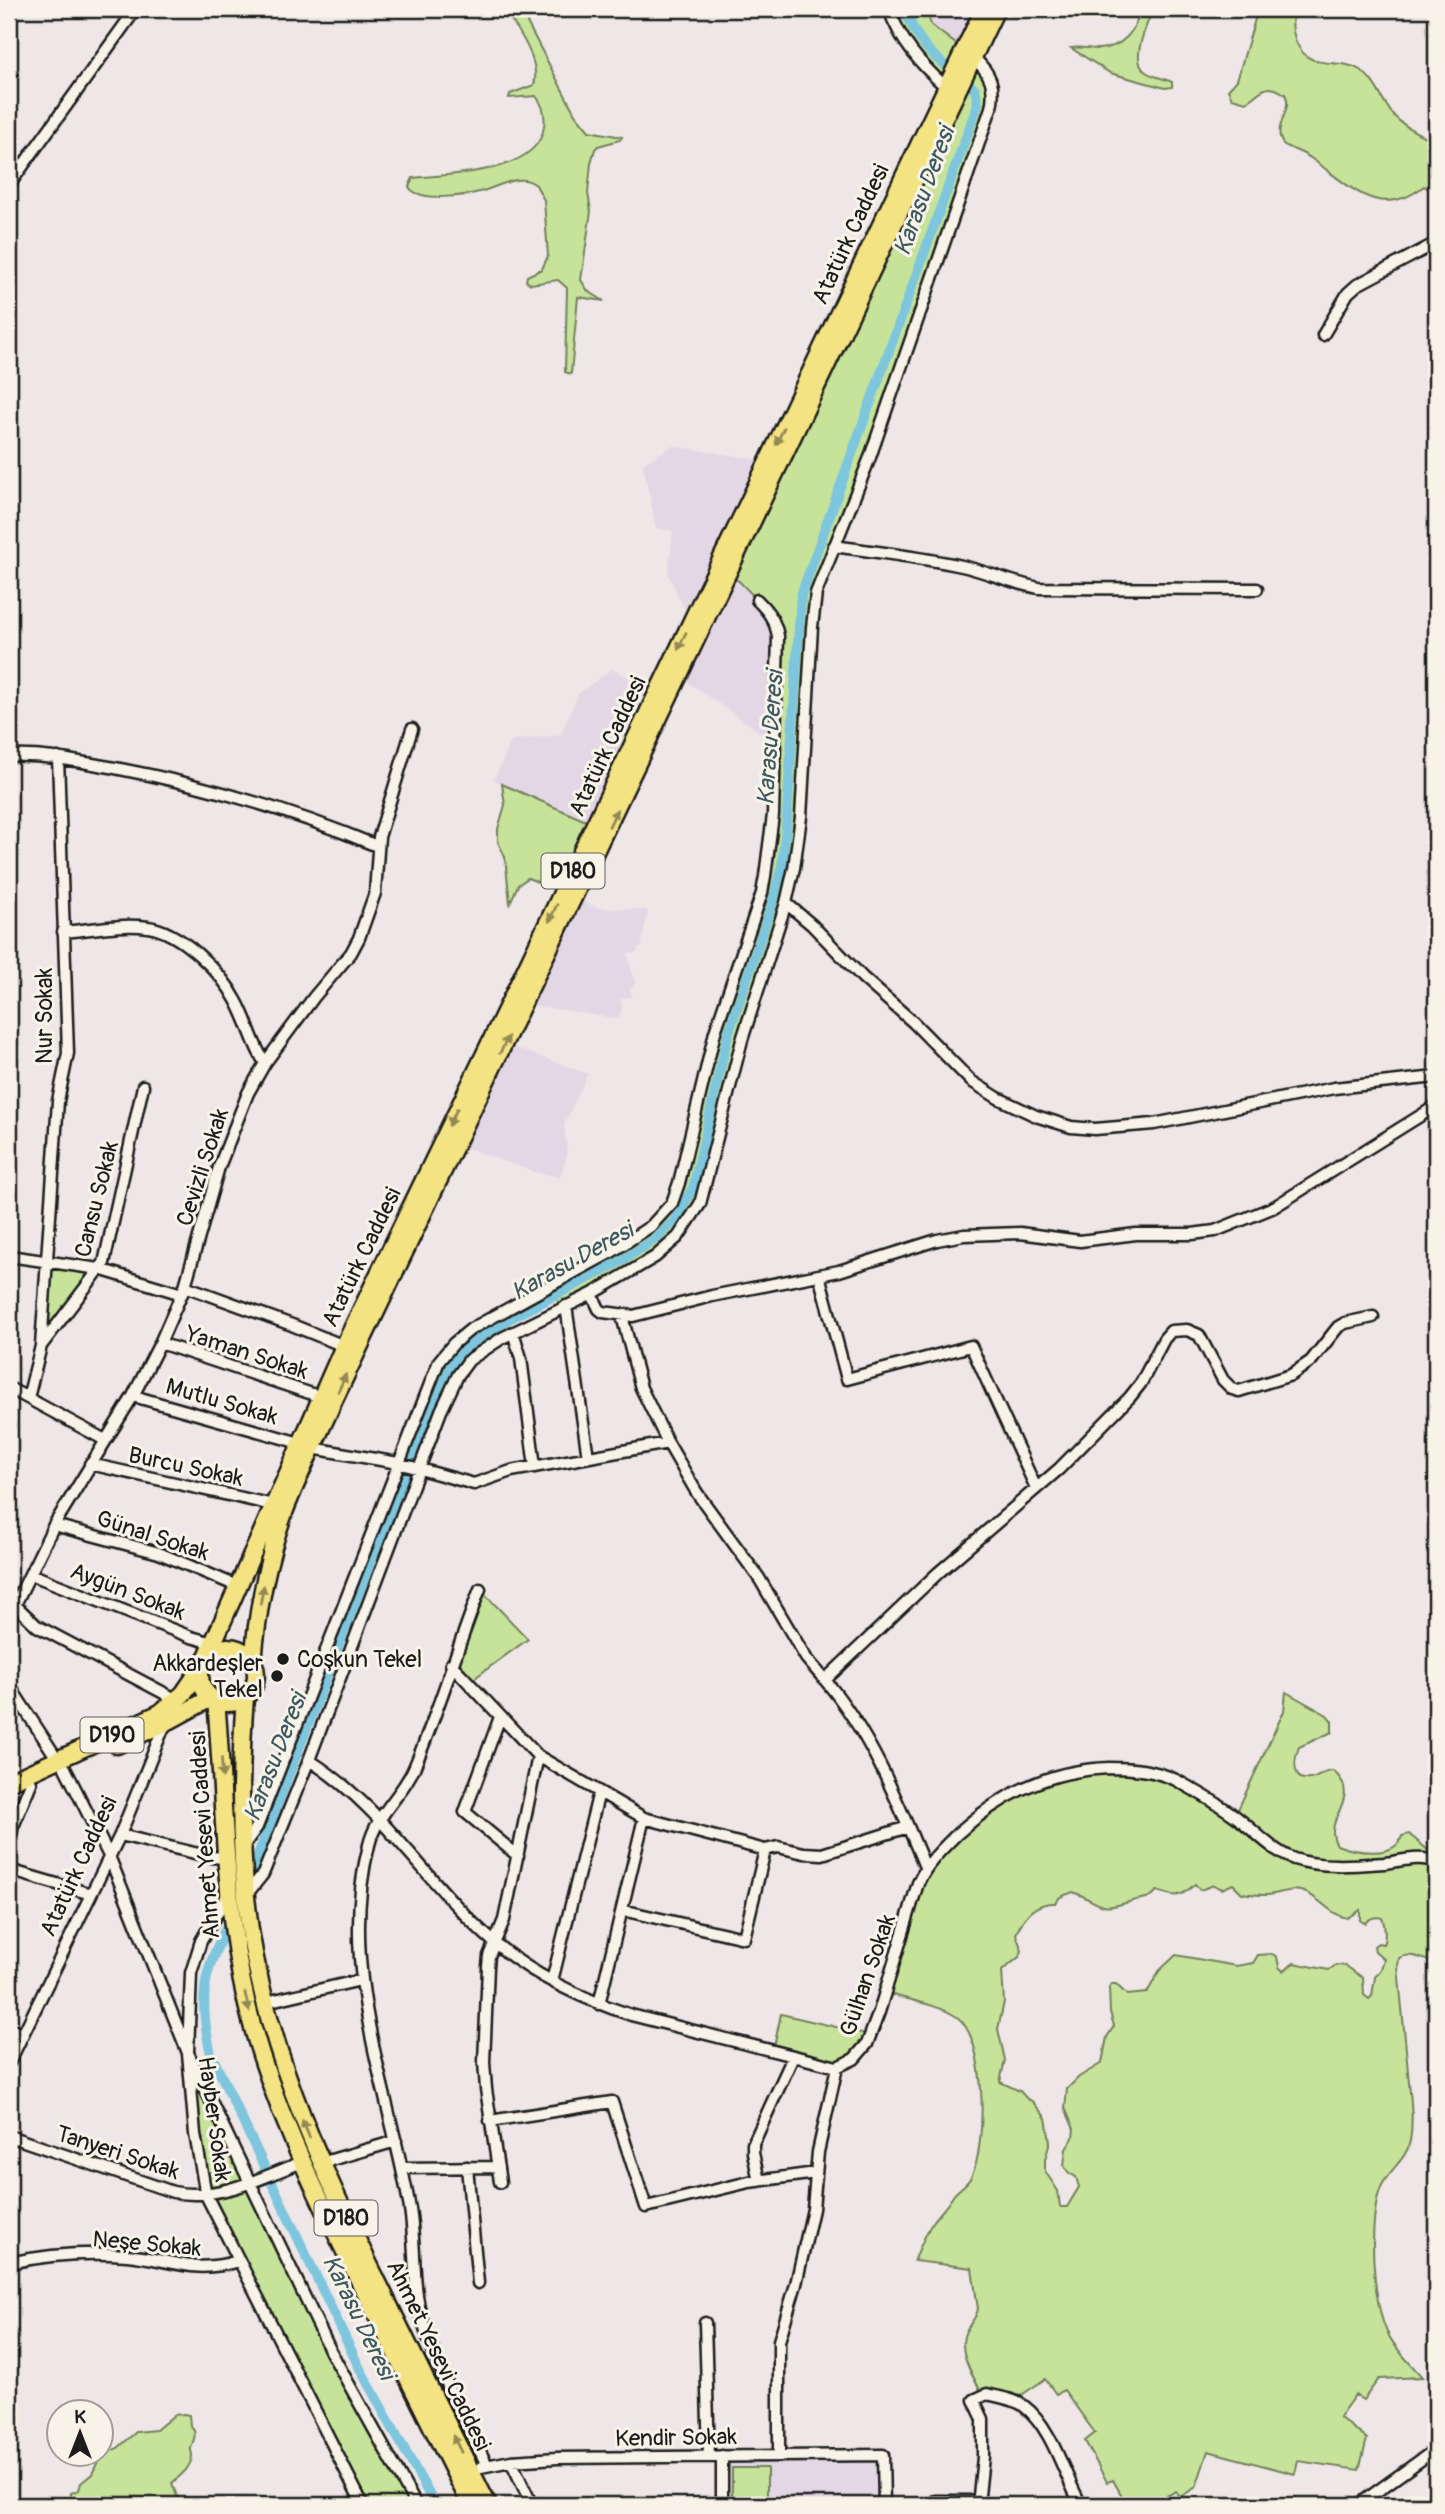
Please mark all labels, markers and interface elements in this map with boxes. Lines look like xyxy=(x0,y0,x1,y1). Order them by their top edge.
water label: Karasu Deresi xyxy=(888,119,962,259)
street label: Atatürk Caddesi xyxy=(805,159,896,309)
one-way arrow xyxy=(774,426,786,446)
one-way arrow xyxy=(676,631,688,651)
water label: Karasu Deresi xyxy=(751,666,790,806)
street label: Atatürk Caddesi xyxy=(562,671,653,821)
one-way arrow xyxy=(607,808,618,828)
road number: D180 xyxy=(542,854,604,888)
one-way arrow xyxy=(547,903,559,923)
street label: Nur Sokak xyxy=(30,968,59,1064)
one-way arrow xyxy=(498,1035,510,1055)
street label: Cevizli Sokak xyxy=(170,1104,235,1230)
one-way arrow xyxy=(448,1107,459,1127)
street label: Cansu Sokak xyxy=(68,1138,125,1260)
street label: Atatürk Caddesi xyxy=(315,1183,408,1332)
water label: Karasu Deresi xyxy=(506,1214,641,1307)
street label: Yaman Sokak xyxy=(181,1319,312,1386)
street label: Mutlu Sokak xyxy=(163,1372,282,1431)
one-way arrow xyxy=(336,1373,348,1393)
street label: Burcu Sokak xyxy=(126,1440,246,1493)
street label: Günal Sokak xyxy=(93,1504,213,1567)
street label: Aygün Sokak xyxy=(66,1556,190,1627)
one-way arrow xyxy=(257,1584,268,1606)
place label: Coşkun Tekel xyxy=(297,1645,422,1674)
place label: Akkardeşler Tekel xyxy=(152,1649,263,1704)
marker: Coşkun Tekel xyxy=(275,1651,291,1667)
marker: Akkardeşler Tekel xyxy=(269,1668,285,1684)
water label: Karasu Deresi xyxy=(238,1686,314,1825)
road number: D190 xyxy=(80,1718,144,1752)
street label: Ahmet Yesevi Caddesi xyxy=(183,1730,226,1940)
one-way arrow xyxy=(216,1758,227,1780)
street label: Atatürk Caddesi xyxy=(33,1791,124,1941)
street label: Gülhan Sokak xyxy=(833,1910,902,2040)
one-way arrow xyxy=(242,1991,253,2013)
street label: Hayber Sokak xyxy=(191,2054,238,2184)
one-way arrow xyxy=(300,2118,311,2139)
street label: Tanyeri Sokak xyxy=(53,2119,183,2186)
road number: D180 xyxy=(314,2200,378,2236)
street label: Neşe Sokak xyxy=(91,2224,203,2263)
water label: Karasu Deresi xyxy=(316,2250,403,2387)
street label: Ahmet Yesevi Caddesi xyxy=(380,2255,497,2455)
north arrow xyxy=(46,2398,116,2468)
text: K xyxy=(74,2405,86,2429)
street label: Kendir Sokak xyxy=(615,2422,738,2453)
one-way arrow xyxy=(452,2434,463,2454)

